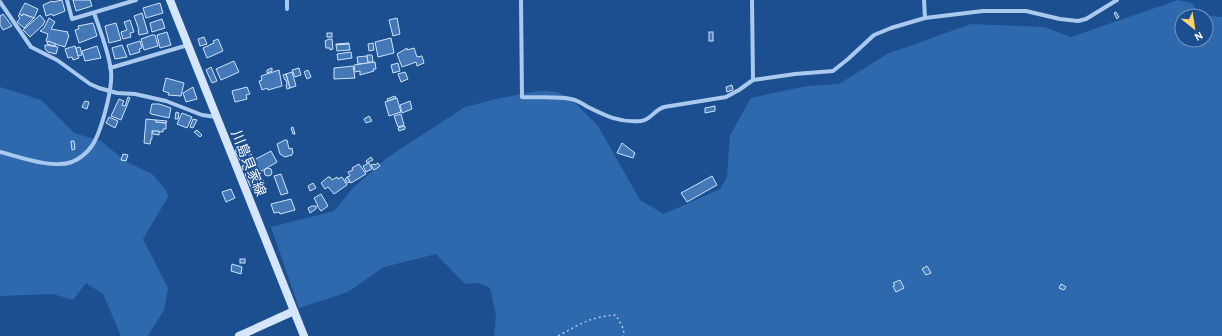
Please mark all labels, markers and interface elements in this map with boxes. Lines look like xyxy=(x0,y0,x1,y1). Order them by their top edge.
north arrow xyxy=(1174,8,1214,48)
text: N xyxy=(1193,30,1205,43)
street label: 川島貝家線 xyxy=(228,128,269,198)

